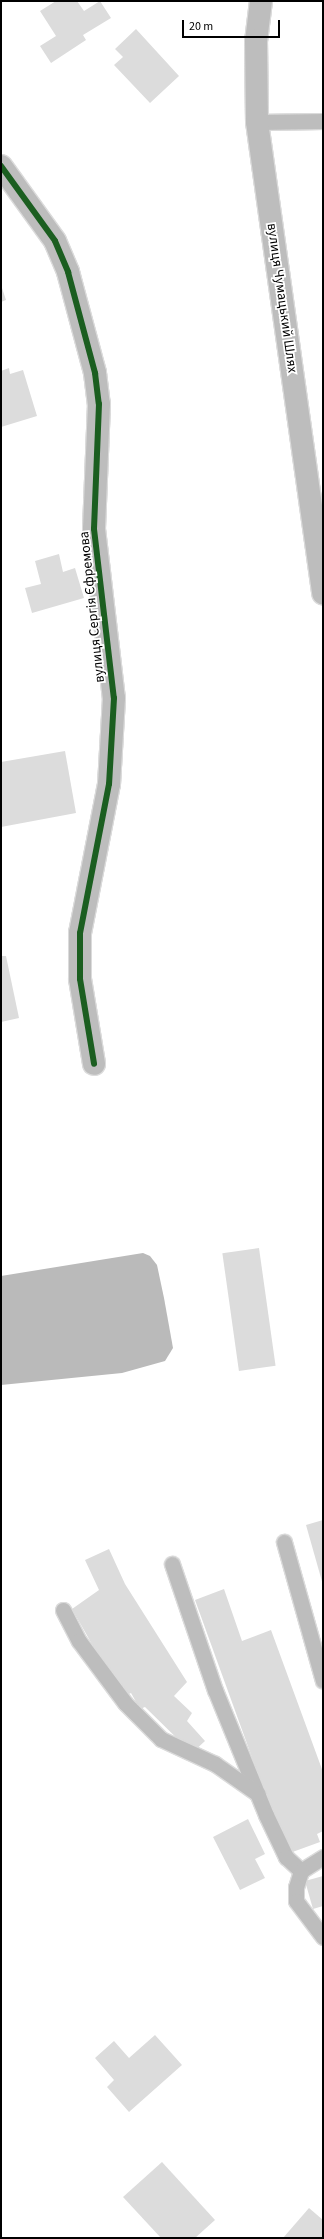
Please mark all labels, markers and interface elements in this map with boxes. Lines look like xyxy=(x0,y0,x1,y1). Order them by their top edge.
scale bar xyxy=(184,12,282,38)
text: 20 m xyxy=(189,18,213,35)
street label: вулиця Чумацький Шлях xyxy=(263,222,301,374)
street label: вулиця Сергія Єфремова xyxy=(76,530,108,684)

